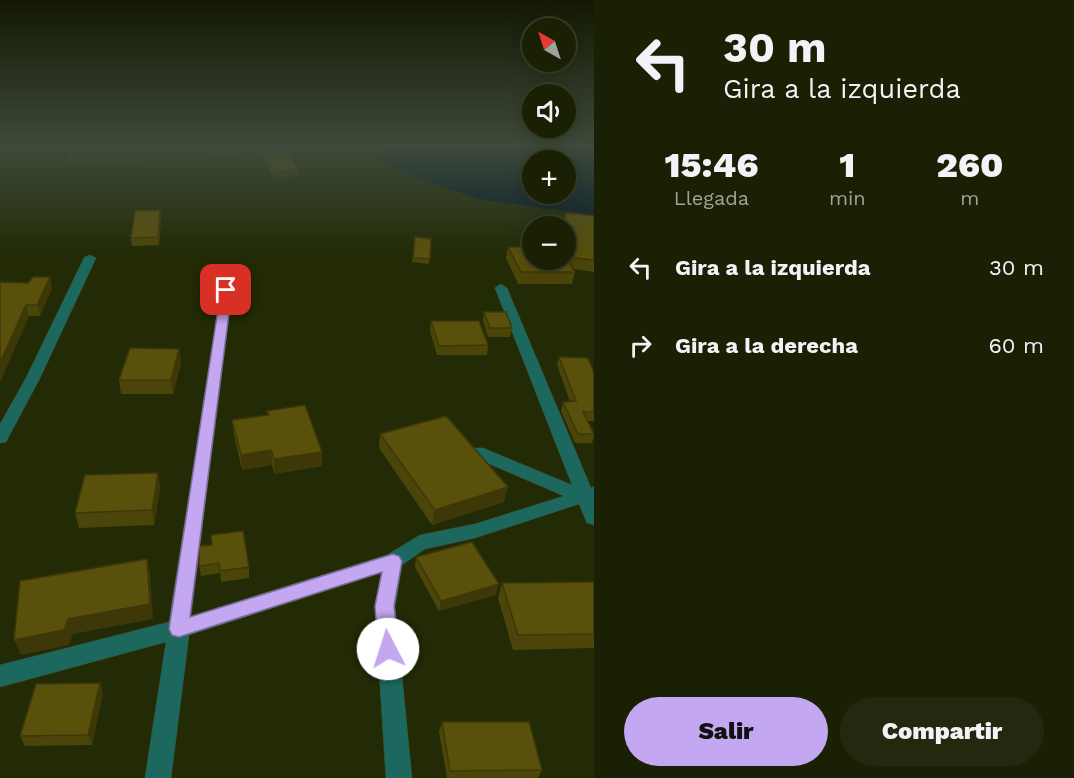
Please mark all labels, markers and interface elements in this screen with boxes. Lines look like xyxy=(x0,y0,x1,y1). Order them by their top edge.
north arrow xyxy=(522,18,576,72)
map controls xyxy=(522,18,576,270)
text: 30 m xyxy=(723,23,827,72)
icon: left xyxy=(624,24,702,102)
text: Gira a la izquierda xyxy=(723,73,961,105)
button: sound xyxy=(522,84,576,138)
text: 15:46 xyxy=(664,144,758,186)
text: 1 xyxy=(839,144,855,186)
text: 260 xyxy=(936,144,1004,186)
button: + xyxy=(522,150,576,204)
text: Llegada xyxy=(674,186,749,210)
text: min xyxy=(829,186,866,210)
text: m xyxy=(960,186,979,210)
button: − xyxy=(522,216,576,270)
icon: left xyxy=(624,251,657,284)
text: Gira a la izquierda xyxy=(675,255,871,280)
text: 30 m xyxy=(989,255,1044,280)
pin xyxy=(200,264,251,315)
icon: arrive xyxy=(209,273,242,306)
icon: right xyxy=(624,329,657,362)
text: Gira a la derecha xyxy=(675,333,858,358)
text: 60 m xyxy=(988,333,1044,358)
position arrow xyxy=(356,617,420,681)
button: Salir xyxy=(624,697,828,766)
button: Compartir xyxy=(840,697,1044,766)

